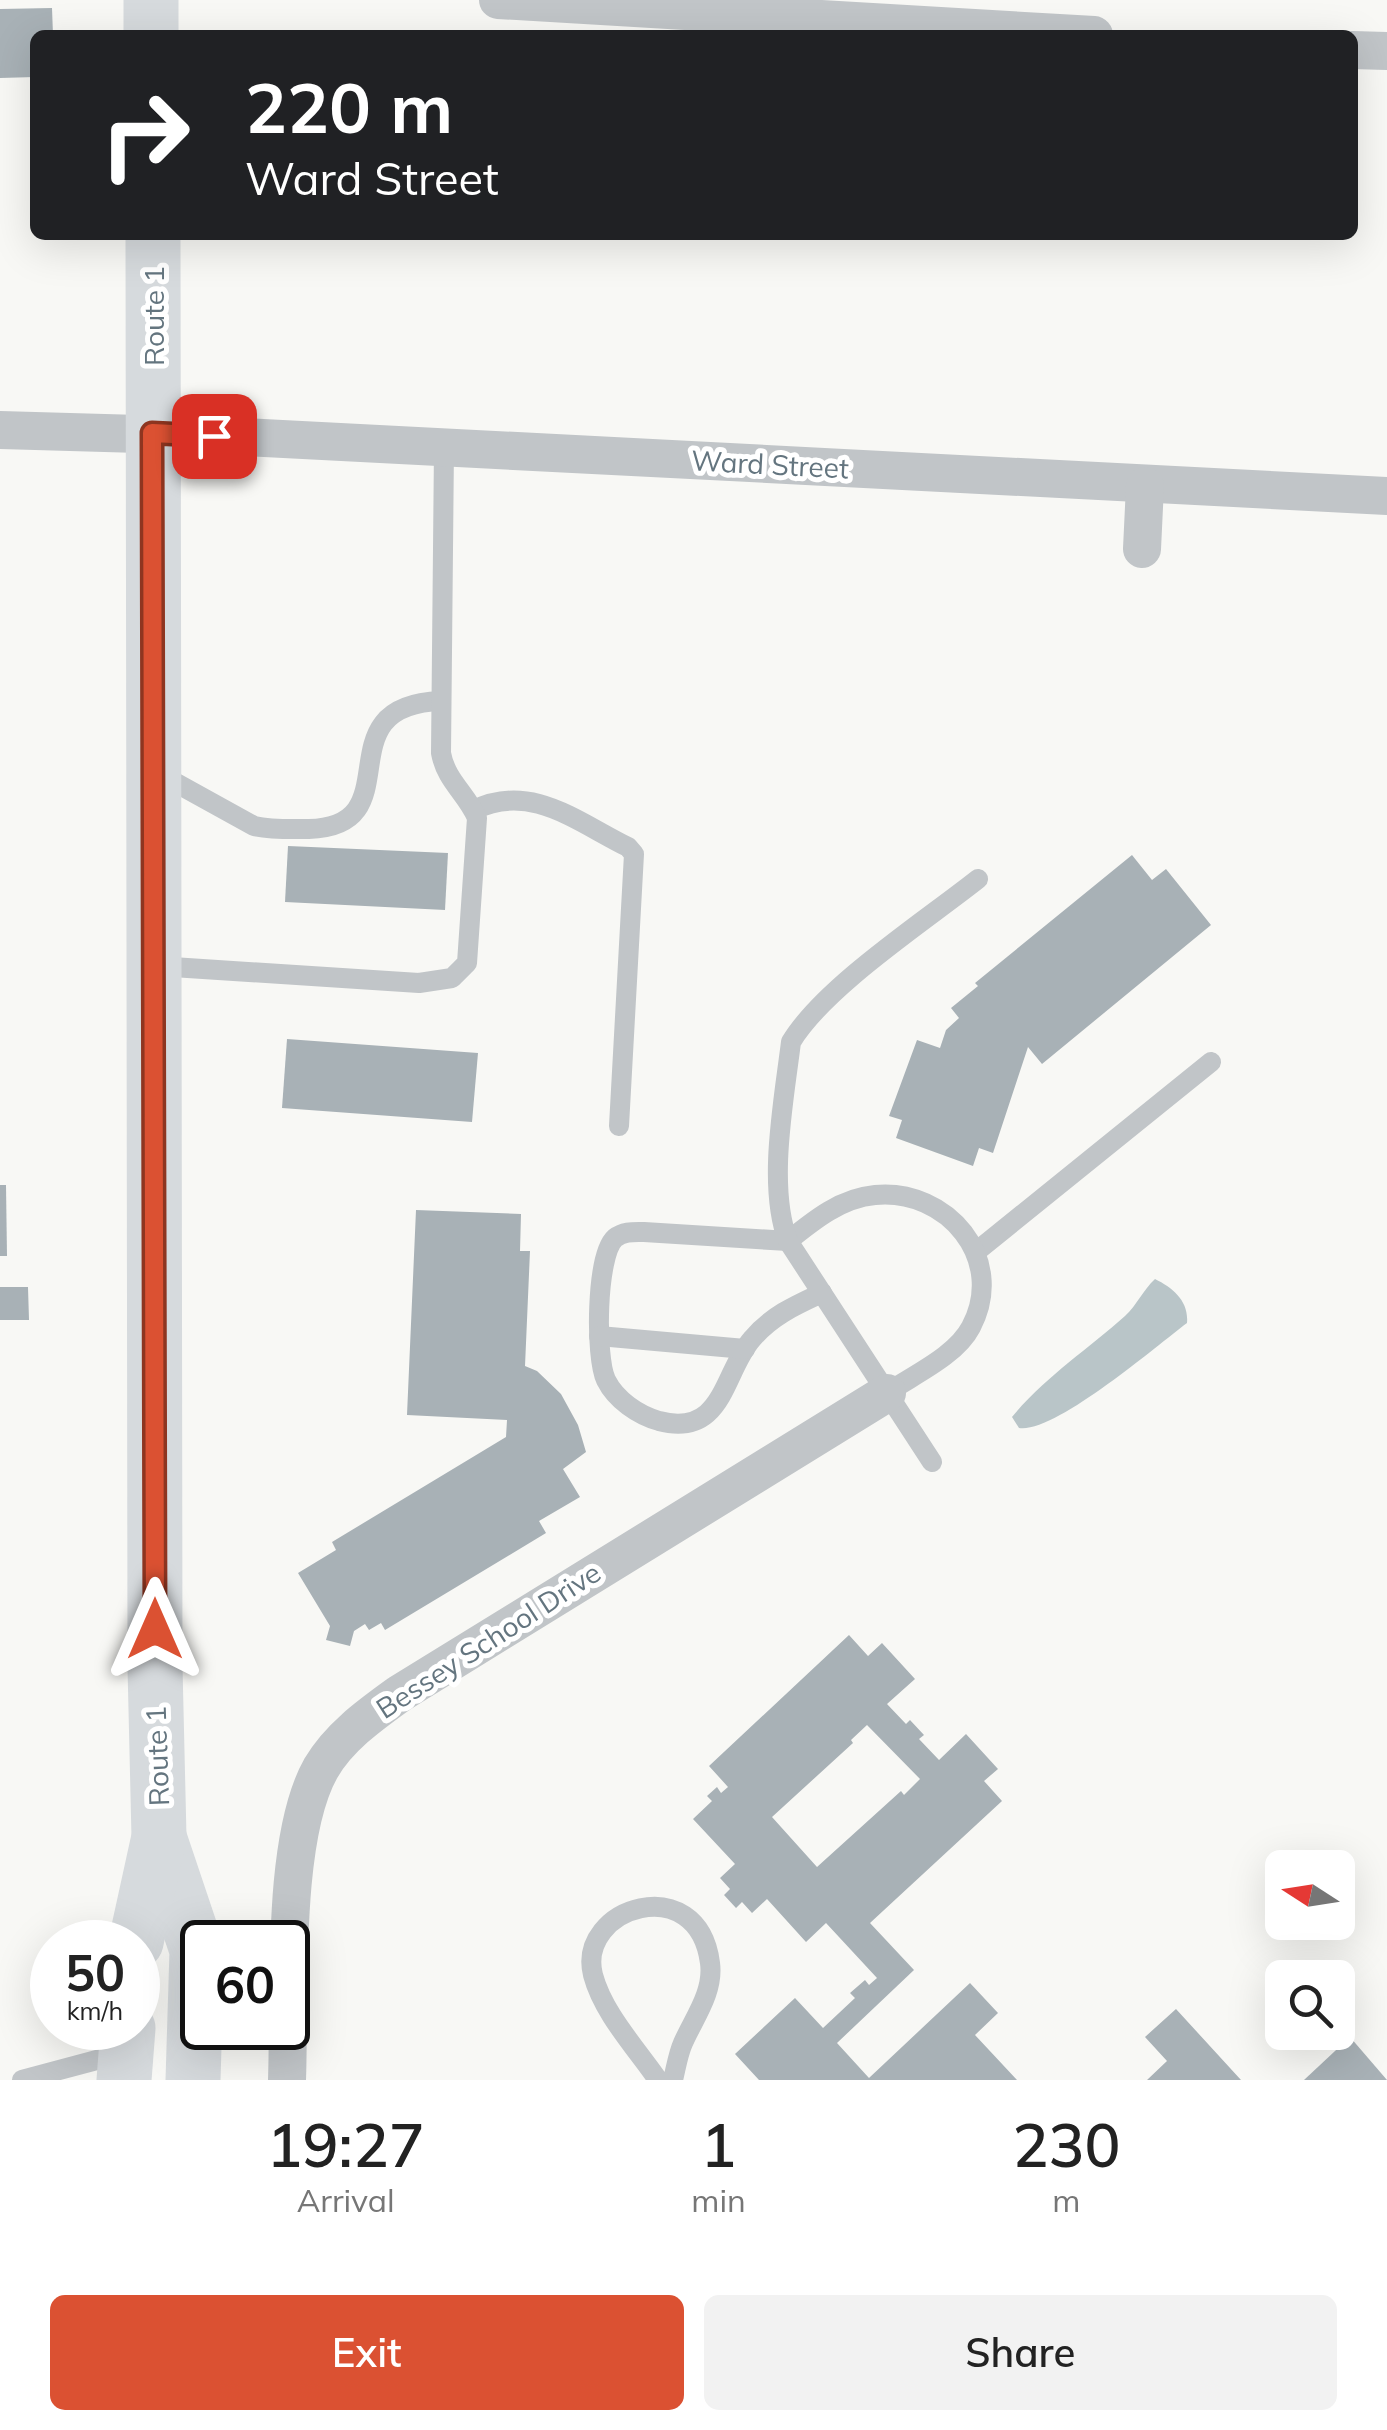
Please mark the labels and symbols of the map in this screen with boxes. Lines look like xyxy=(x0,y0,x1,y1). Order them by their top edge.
street label: Route 1 xyxy=(136,266,171,366)
pin xyxy=(172,394,257,479)
street label: Ward Street xyxy=(690,442,850,486)
street label: Bessey School Drive xyxy=(369,1554,607,1726)
position arrow xyxy=(103,1577,207,1681)
street label: Route 1 xyxy=(138,1705,176,1807)
north arrow xyxy=(1265,1850,1355,1940)
speed limit sign: 60 xyxy=(180,1920,310,2050)

